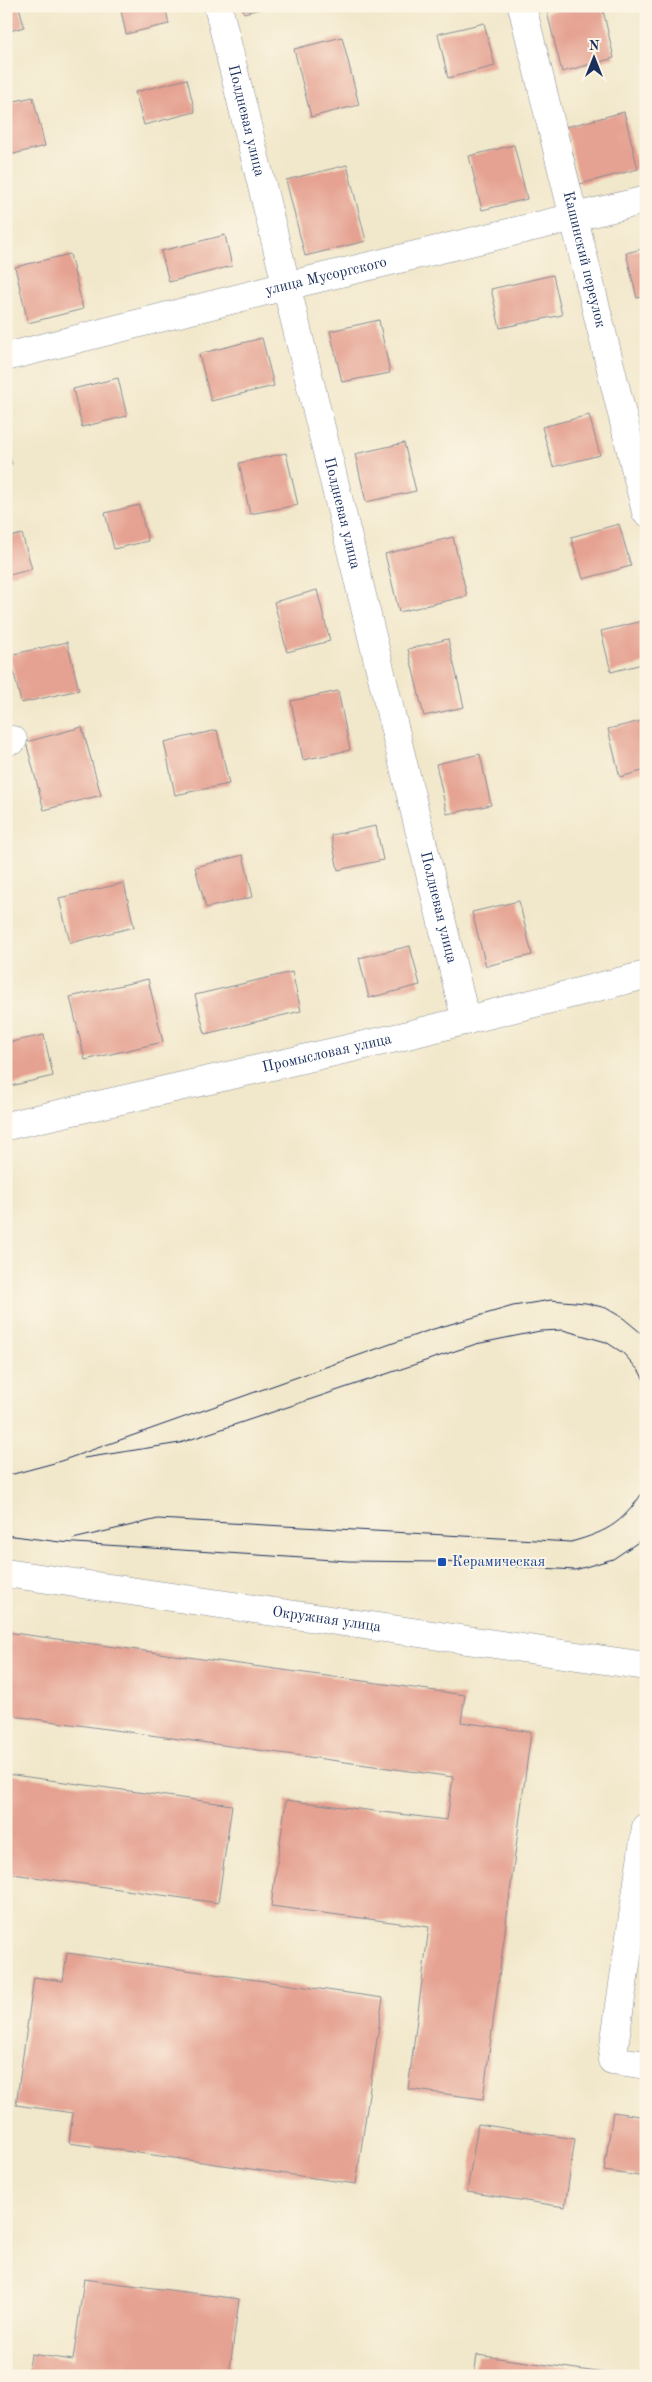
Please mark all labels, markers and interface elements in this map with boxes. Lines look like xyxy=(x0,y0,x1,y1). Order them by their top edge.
north arrow xyxy=(570,32,620,82)
text: N xyxy=(589,39,600,53)
street label: Полдневая улица xyxy=(225,63,267,179)
street label: Кашинский переулок xyxy=(560,190,608,330)
street label: улица Мусоргского xyxy=(264,255,388,298)
street label: Полдневая улица xyxy=(321,456,363,571)
street label: Полдневая улица xyxy=(417,850,459,965)
street label: Промысловая улица xyxy=(261,1031,394,1075)
place label: Керамическая xyxy=(452,1555,546,1570)
marker: Керамическая xyxy=(436,1556,448,1568)
street label: Окружная улица xyxy=(271,1604,383,1635)

